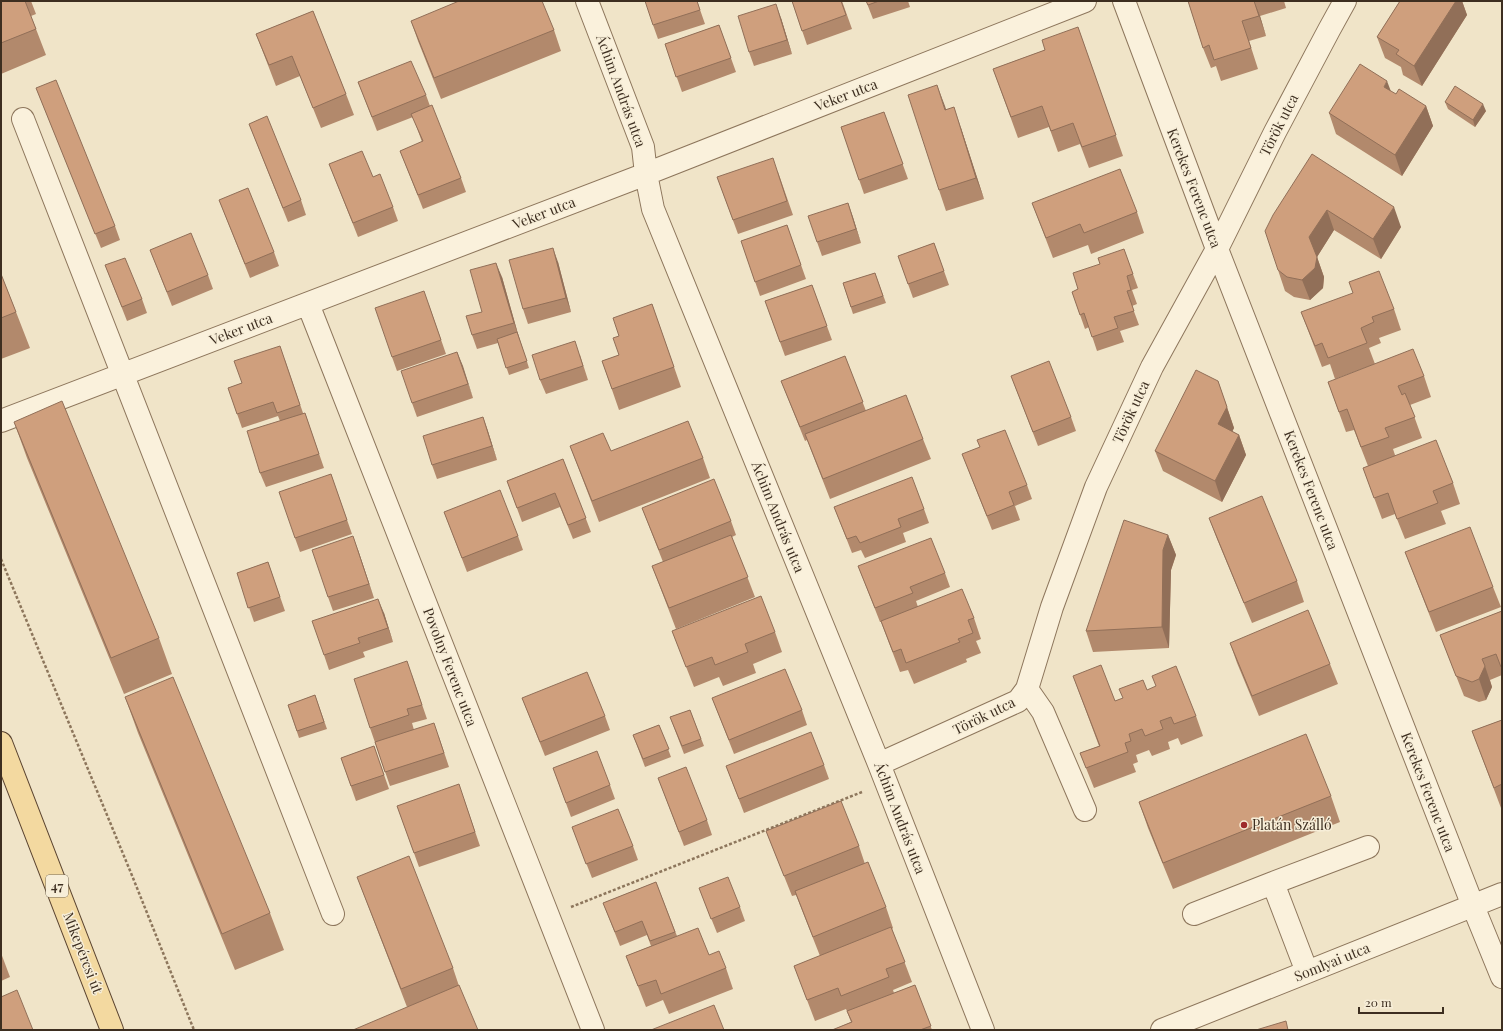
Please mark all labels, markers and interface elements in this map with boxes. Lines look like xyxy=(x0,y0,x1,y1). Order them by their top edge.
street label: Áchim András utca xyxy=(592,31,651,150)
street label: Veker utca xyxy=(811,74,880,116)
street label: Török utca xyxy=(1255,91,1302,159)
street label: Kerekes Ferenc utca xyxy=(1163,125,1226,250)
street label: Veker utca xyxy=(509,192,578,234)
street label: Veker utca xyxy=(206,308,275,350)
street label: Török utca xyxy=(1108,377,1153,446)
street label: Kerekes Ferenc utca xyxy=(1280,427,1343,552)
street label: Áchim András utca xyxy=(747,457,809,575)
street label: Povolny Ferenc utca xyxy=(419,605,482,729)
street label: Török utca xyxy=(949,692,1018,739)
street label: Kerekes Ferenc utca xyxy=(1397,729,1460,854)
street label: Áchim András utca xyxy=(870,758,931,877)
place label: Platán Szálló xyxy=(1252,815,1332,834)
marker: Platán Szálló xyxy=(1239,820,1249,830)
road number: 47 xyxy=(46,875,68,897)
street label: Mikepércsi út xyxy=(59,909,108,997)
street label: Somlyai utca xyxy=(1291,938,1373,985)
scale bar xyxy=(1359,989,1443,1015)
text: 20 m xyxy=(1365,994,1392,1010)

